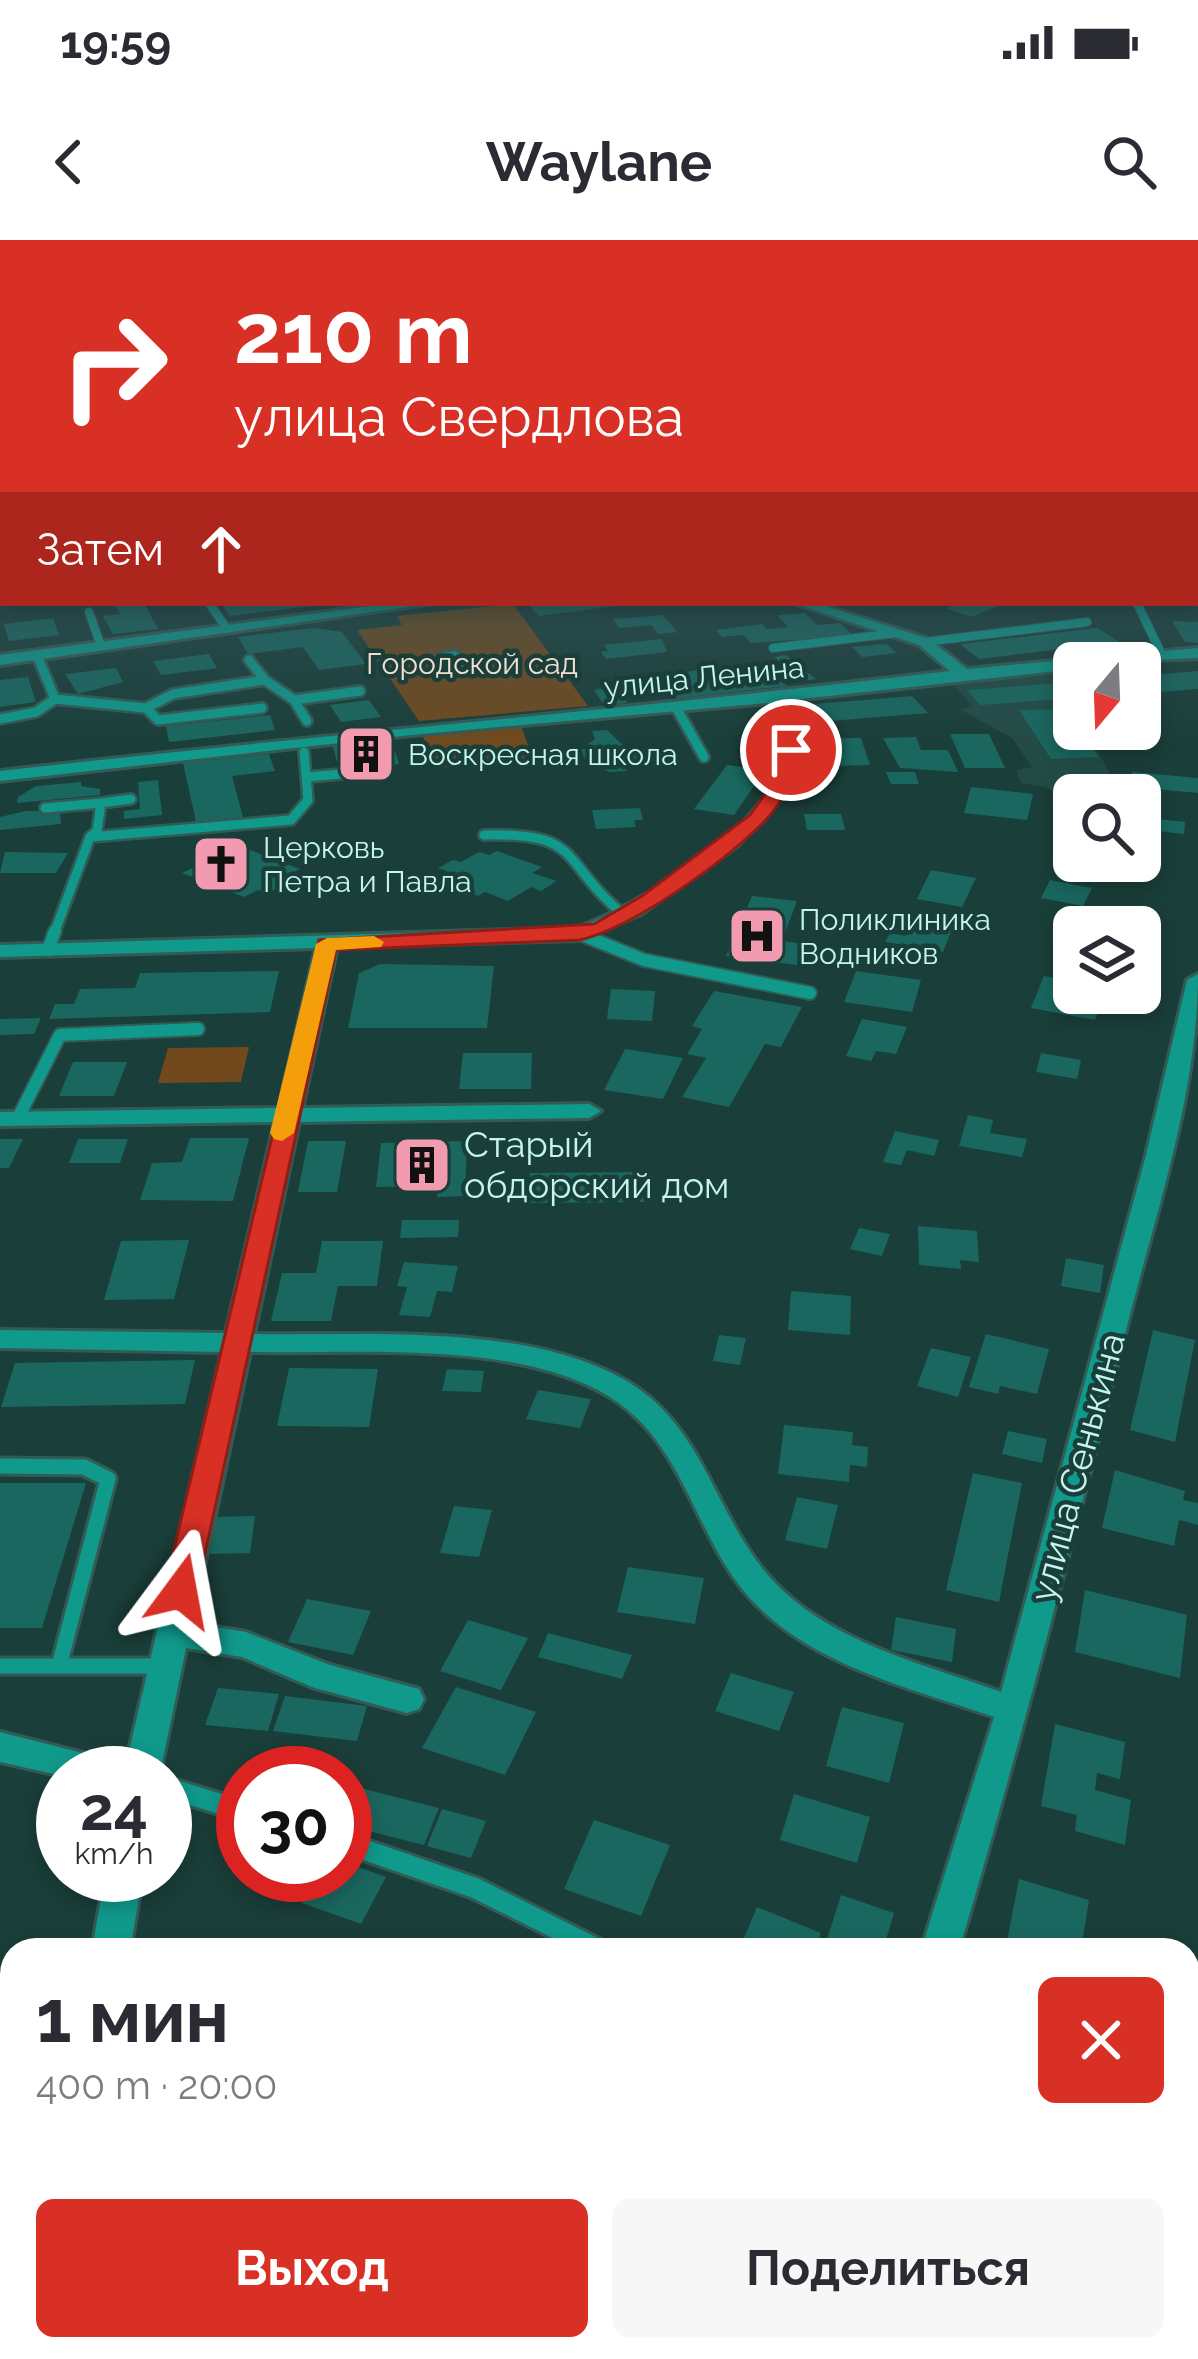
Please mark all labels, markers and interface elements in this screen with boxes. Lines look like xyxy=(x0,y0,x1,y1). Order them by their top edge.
text: 19:59 xyxy=(60,16,171,69)
icon: back xyxy=(36,129,102,195)
icon: search xyxy=(1096,129,1162,195)
text: Waylane xyxy=(486,130,712,194)
text: 210 m xyxy=(234,284,473,383)
icon: right xyxy=(36,288,192,444)
text: улица Свердлова xyxy=(234,385,684,449)
icon: ahead xyxy=(188,516,254,582)
text: Затем xyxy=(36,523,164,576)
north arrow xyxy=(1053,642,1161,750)
map controls xyxy=(1053,642,1161,1014)
park label: Городской сад xyxy=(366,646,578,681)
street label: улица Ленина xyxy=(602,649,806,705)
pin xyxy=(740,699,842,801)
icon: arrive xyxy=(758,717,824,783)
building icon: Воскресная школа xyxy=(335,723,397,785)
place label: Воскресная школа xyxy=(408,737,678,772)
button: search xyxy=(1053,774,1161,882)
place label: Церковь Петра и Павла xyxy=(263,830,472,899)
church icon: Церковь Петра и Павла xyxy=(190,833,252,895)
place label: Поликлиника Водников xyxy=(799,902,991,971)
hospital icon: Поликлиника Водников xyxy=(726,905,788,967)
button: layers xyxy=(1053,906,1161,1014)
place label: Старый обдорский дом xyxy=(464,1123,729,1206)
building icon: Старый обдорский дом xyxy=(391,1134,453,1196)
street label: улица Сенькина xyxy=(1021,1328,1133,1606)
position arrow xyxy=(118,1528,244,1654)
speed limit sign: 30 xyxy=(216,1746,372,1902)
text: 24 xyxy=(80,1774,148,1844)
text: km/h xyxy=(74,1836,154,1871)
text: 1 мин xyxy=(36,1974,229,2059)
button: close xyxy=(1038,1977,1164,2103)
text: 400 m · 20:00 xyxy=(36,2062,277,2108)
button: Выход xyxy=(36,2199,588,2337)
button: Поделиться xyxy=(612,2199,1164,2337)

